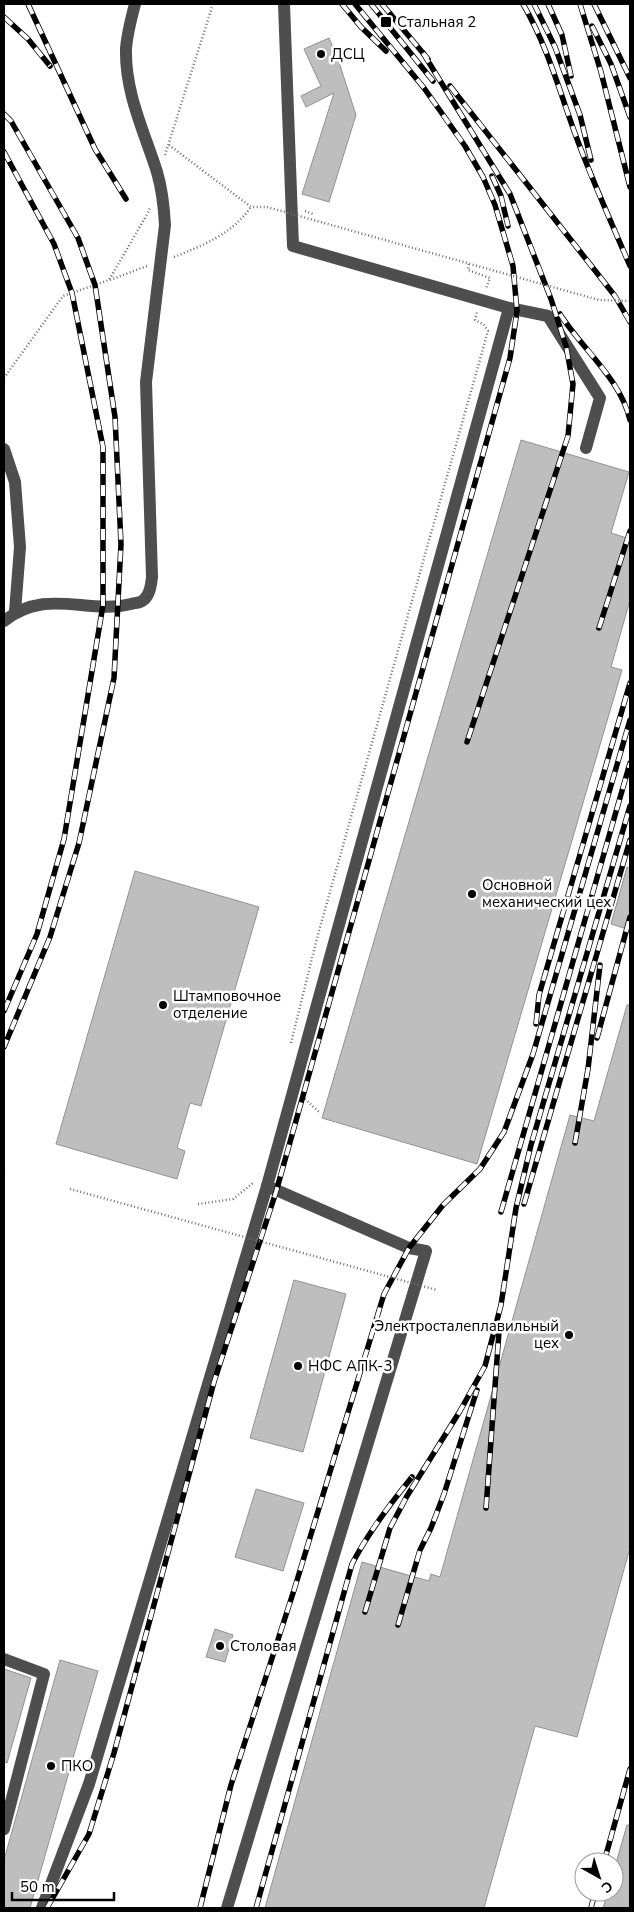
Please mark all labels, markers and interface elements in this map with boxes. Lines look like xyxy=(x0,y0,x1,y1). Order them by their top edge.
place label: Стальная 2 xyxy=(397,12,476,32)
marker: Стальная 2 xyxy=(379,15,393,29)
place label: ДСЦ xyxy=(331,44,365,64)
marker: ДСЦ xyxy=(315,48,327,60)
place label: Основной механический цех xyxy=(482,875,611,912)
marker: Основной механический цех xyxy=(466,888,478,900)
place label: Штамповочное отделение xyxy=(173,986,281,1023)
marker: Штамповочное отделение xyxy=(157,999,169,1011)
place label: Электросталеплавильный цех xyxy=(374,1316,559,1353)
marker: Электросталеплавильный цех xyxy=(563,1329,575,1341)
place label: НФС АПК-3 xyxy=(308,1356,392,1376)
marker: НФС АПК-3 xyxy=(292,1360,304,1372)
place label: Столовая xyxy=(230,1636,297,1656)
marker: Столовая xyxy=(214,1640,226,1652)
place label: ПКО xyxy=(61,1756,93,1776)
marker: ПКО xyxy=(45,1760,57,1772)
north arrow xyxy=(574,1852,624,1902)
scale bar xyxy=(12,1870,115,1902)
text: С xyxy=(597,1876,617,1897)
text: 50 m xyxy=(20,1877,55,1897)

